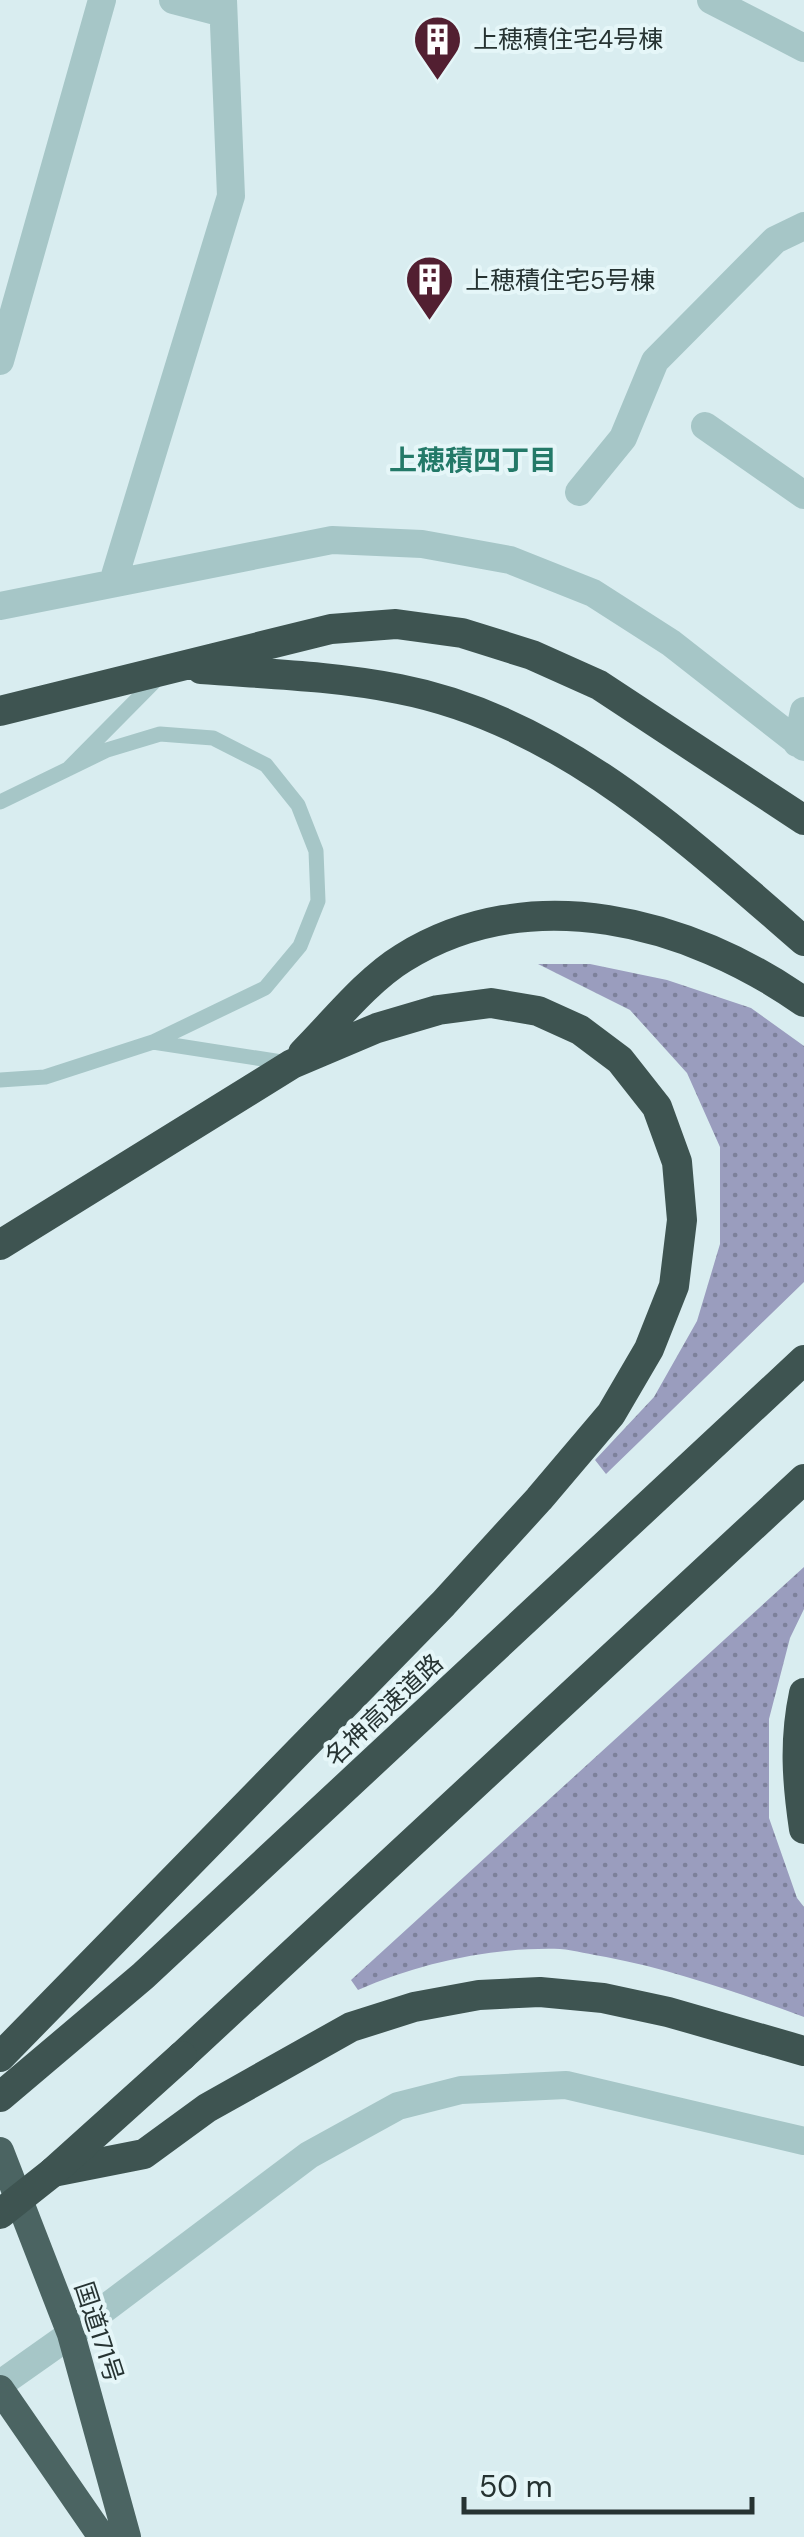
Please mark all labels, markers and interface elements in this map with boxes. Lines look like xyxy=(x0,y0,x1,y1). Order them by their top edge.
building icon: 上穂積住宅4号棟 xyxy=(412,13,464,81)
place label: 上穂積住宅4号棟 xyxy=(473,23,663,56)
building icon: 上穂積住宅5号棟 xyxy=(404,254,456,322)
place label: 上穂積住宅5号棟 xyxy=(465,264,655,297)
district label: 上穂積四丁目 xyxy=(389,442,557,479)
street label: 名神高速道路 xyxy=(318,1647,450,1773)
street label: 国道171号 xyxy=(67,2277,131,2387)
scale bar xyxy=(464,2452,752,2514)
text: 50 m xyxy=(479,2467,553,2506)

